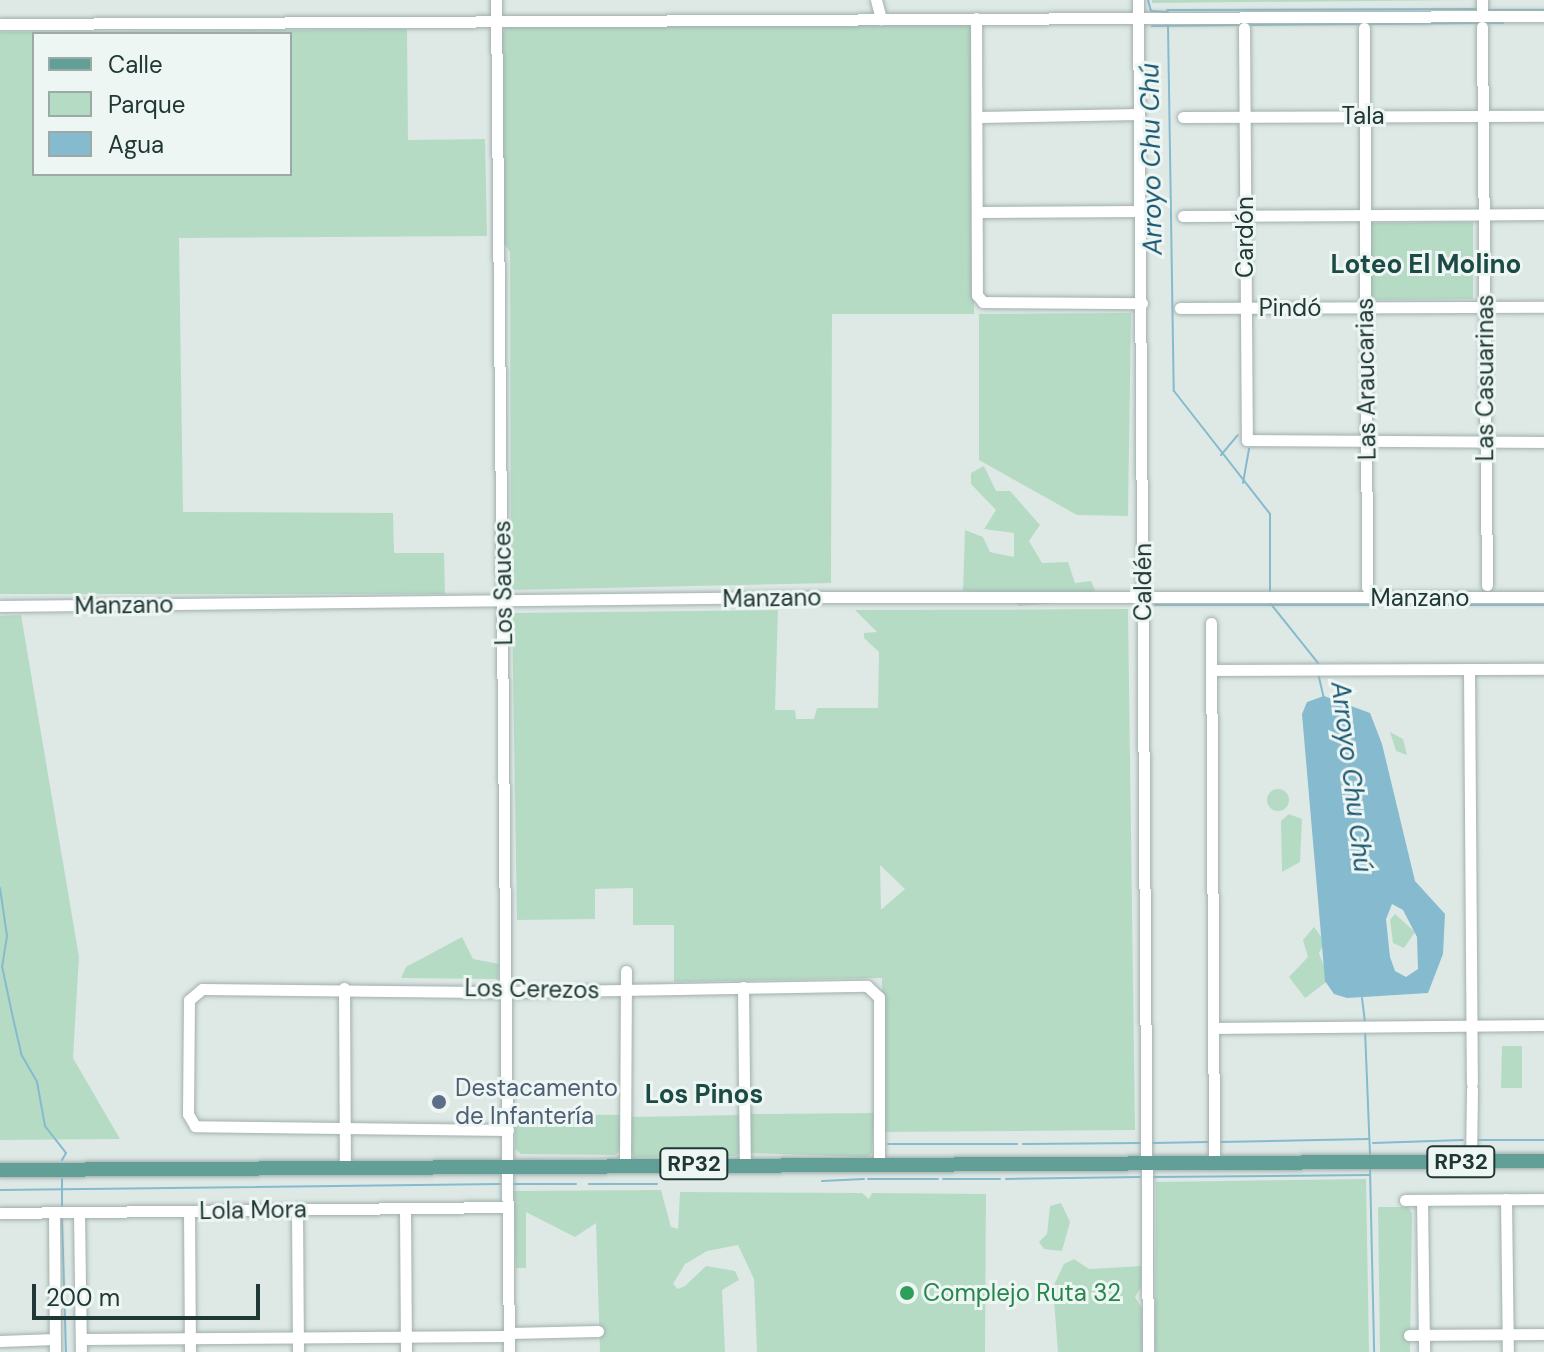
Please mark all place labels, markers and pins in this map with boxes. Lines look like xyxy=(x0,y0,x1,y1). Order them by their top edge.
place label: Destacamento de Infantería xyxy=(455,1074,618,1130)
marker: Destacamento de Infantería xyxy=(430,1093,448,1111)
place label: Complejo Ruta 32 xyxy=(923,1279,1121,1307)
marker: Complejo Ruta 32 xyxy=(898,1284,916,1302)

